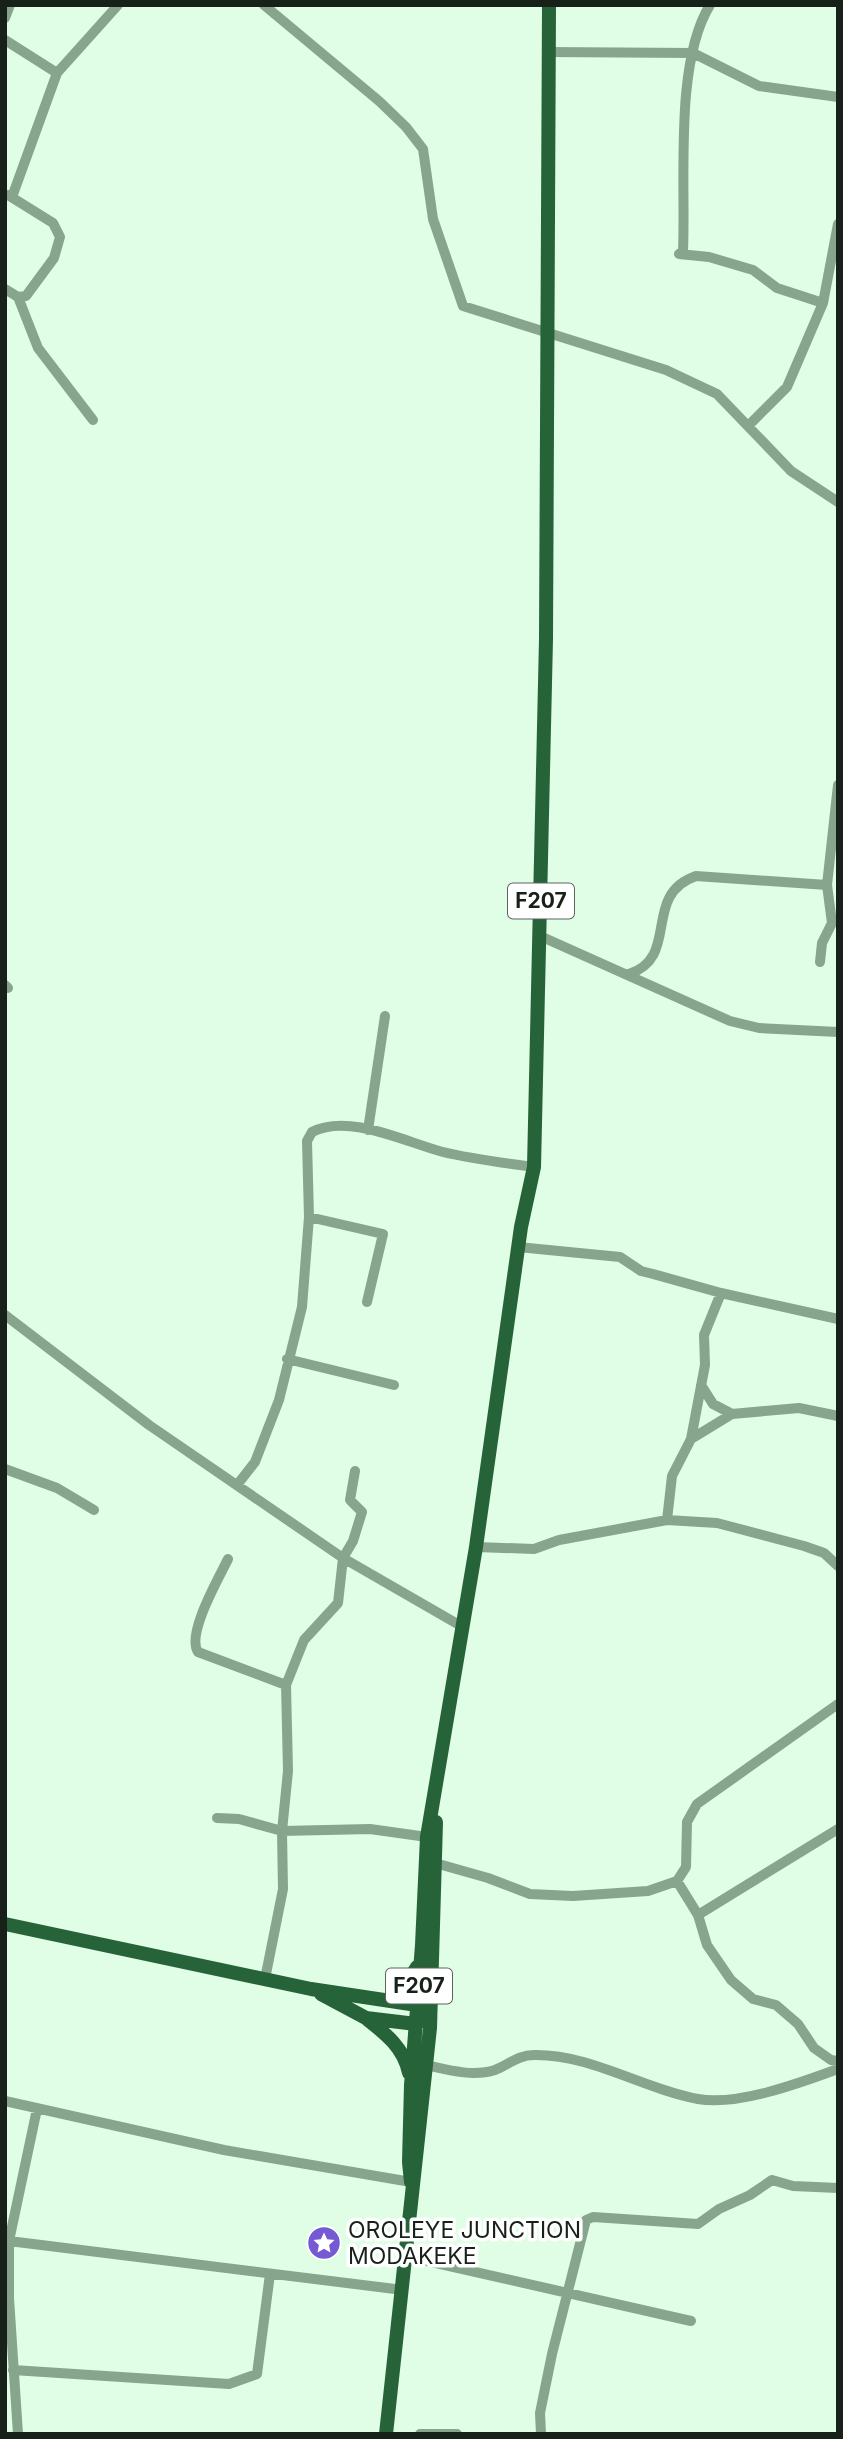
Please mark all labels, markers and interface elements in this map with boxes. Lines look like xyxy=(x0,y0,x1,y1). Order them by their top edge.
road number: F207 xyxy=(508,884,574,918)
road number: F207 xyxy=(386,1968,452,2004)
place label: OROLEYE JUNCTION MODAKEKE xyxy=(348,2216,581,2270)
place icon: OROLEYE JUNCTION MODAKEKE xyxy=(305,2224,343,2262)

